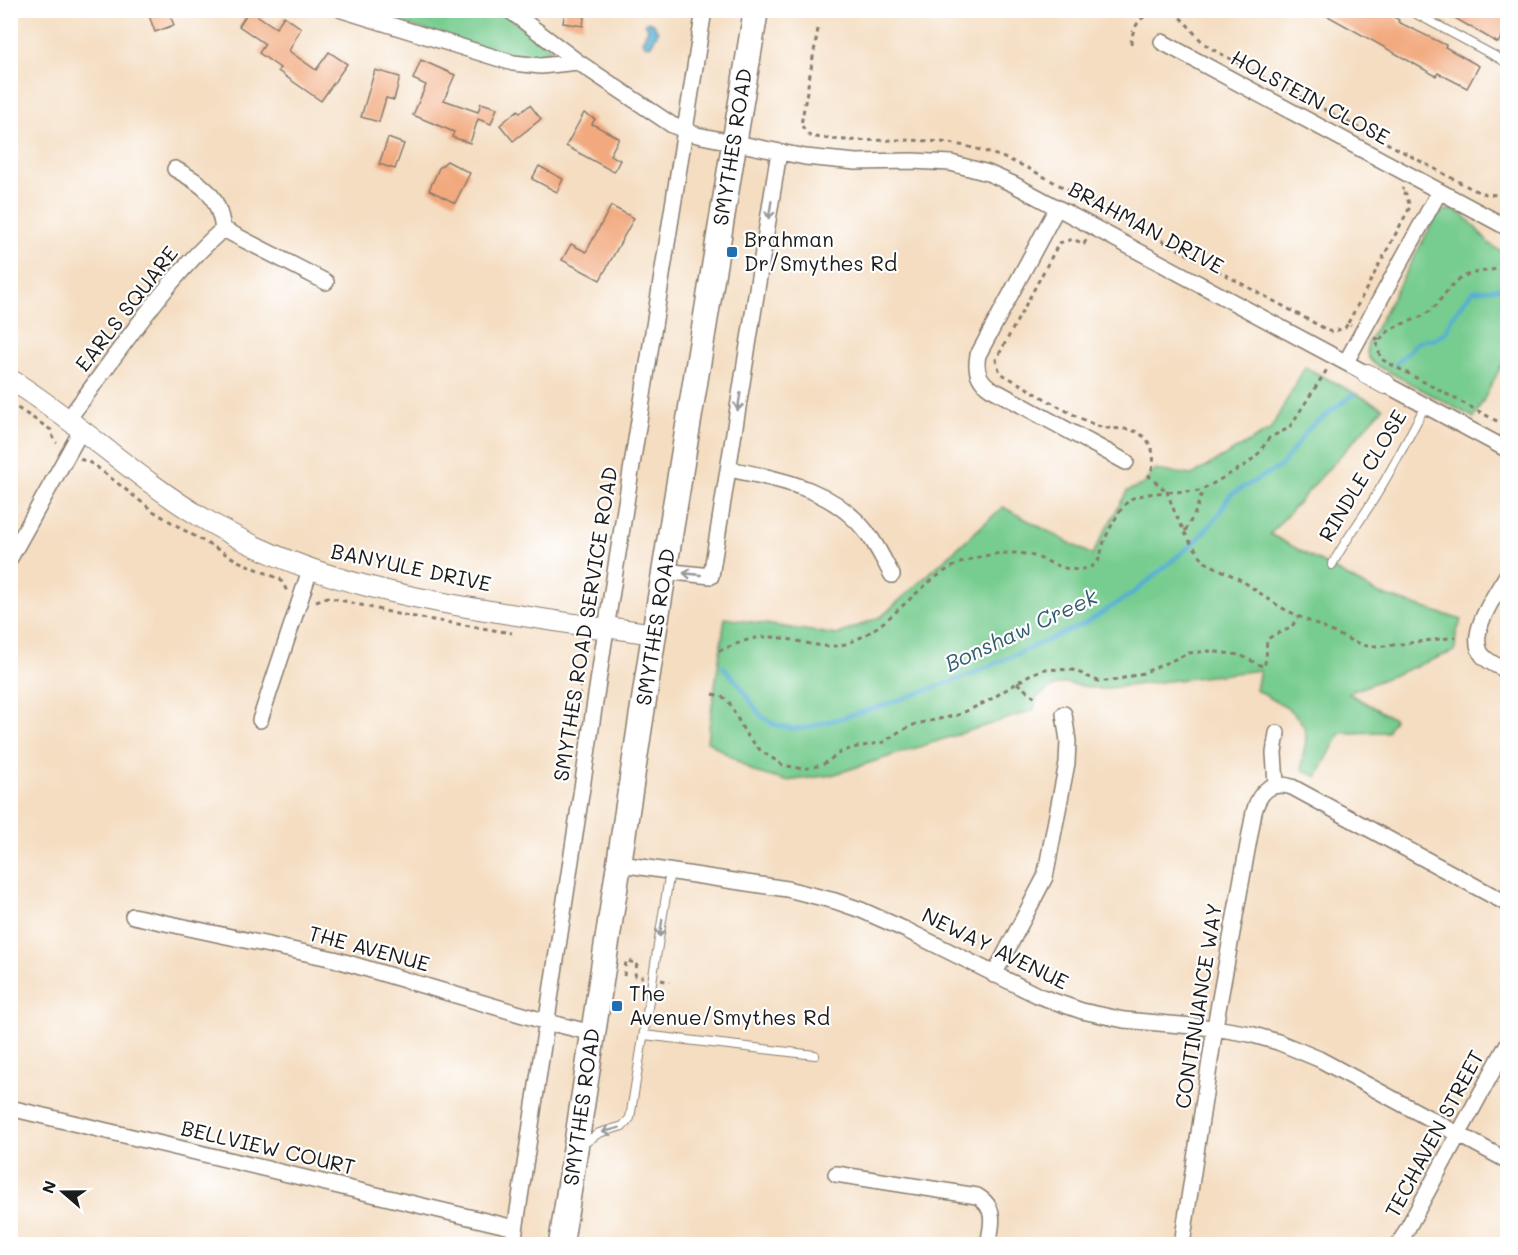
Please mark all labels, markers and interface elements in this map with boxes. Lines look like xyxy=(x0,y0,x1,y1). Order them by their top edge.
street label: HOLSTEIN CLOSE xyxy=(1227,43,1395,150)
street label: SMYTHES ROAD xyxy=(706,66,757,227)
street label: BRAHMAN DRIVE xyxy=(1064,174,1229,279)
one-way arrow xyxy=(764,200,775,219)
place label: Brahman Dr/Smythes Rd xyxy=(744,225,897,276)
street label: EARLS SQUARE xyxy=(68,240,183,376)
marker: Brahman Dr/Smythes Rd xyxy=(725,245,739,259)
one-way arrow xyxy=(733,392,744,412)
street label: RINDLE CLOSE xyxy=(1312,404,1412,546)
street label: SMYTHES ROAD SERVICE ROAD xyxy=(546,465,623,783)
street label: BANYULE DRIVE xyxy=(329,536,494,597)
street label: SMYTHES ROAD xyxy=(629,546,680,707)
one-way arrow xyxy=(682,568,702,579)
water label: Bonshaw Creek xyxy=(940,581,1103,678)
street label: NEWAY AVENUE xyxy=(918,901,1073,995)
street label: CONTINUANCE WAY xyxy=(1168,901,1227,1111)
street label: THE AVENUE xyxy=(306,918,433,977)
one-way arrow xyxy=(655,918,666,938)
place label: The Avenue/Smythes Rd xyxy=(629,979,830,1030)
marker: The Avenue/Smythes Rd xyxy=(610,999,624,1013)
street label: SMYTHES ROAD xyxy=(556,1026,605,1187)
street label: TECHAVEN STREET xyxy=(1378,1045,1489,1222)
street label: BELLVIEW COURT xyxy=(179,1113,358,1180)
one-way arrow xyxy=(602,1125,621,1136)
north arrow xyxy=(33,1162,93,1222)
text: N xyxy=(36,1177,60,1196)

